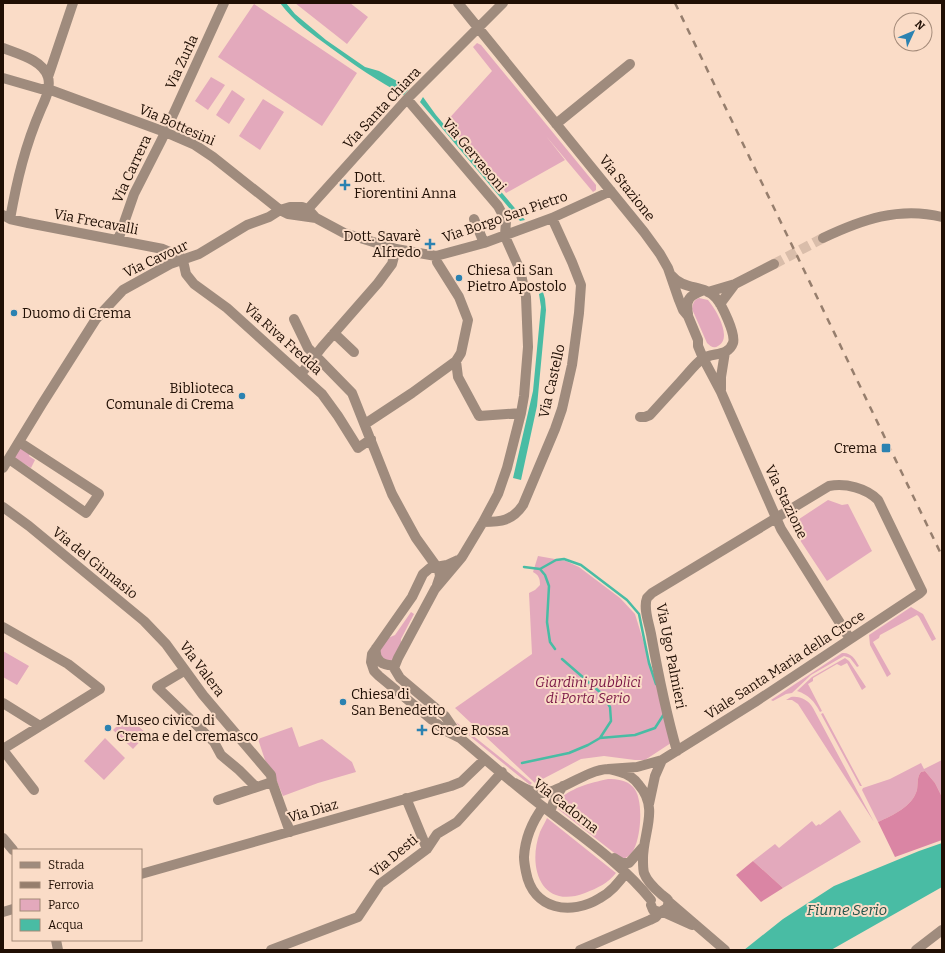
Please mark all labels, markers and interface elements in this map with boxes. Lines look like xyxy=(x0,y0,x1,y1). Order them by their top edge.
north arrow xyxy=(893,12,933,52)
text: N xyxy=(912,18,928,33)
street label: Via Zurla xyxy=(162,32,202,92)
street label: Via Santa Chiara xyxy=(340,63,425,153)
street label: Via Bottesini xyxy=(136,101,218,149)
street label: Via Gervasoni xyxy=(438,115,510,195)
street label: Via Carrera xyxy=(109,132,155,206)
street label: Via Stazione xyxy=(595,152,659,224)
place label: Dott. Fiorentini Anna xyxy=(354,169,457,202)
marker: Dott. Fiorentini Anna xyxy=(339,179,351,191)
street label: Via Borgo San Pietro xyxy=(440,188,570,246)
street label: Via Frecavalli xyxy=(52,205,140,239)
place label: Dott. Savarè Alfredo xyxy=(343,228,421,261)
street label: Via Cavour xyxy=(121,237,191,281)
marker: Dott. Savarè Alfredo xyxy=(424,238,436,250)
place label: Chiesa di San Pietro Apostolo xyxy=(467,262,567,295)
marker: Chiesa di San Pietro Apostolo xyxy=(454,273,464,283)
street label: Via Riva Fredda xyxy=(240,299,326,379)
place label: Duomo di Crema xyxy=(22,305,132,322)
marker: Duomo di Crema xyxy=(9,308,19,318)
street label: Via Castello xyxy=(535,342,569,420)
place label: Biblioteca Comunale di Crema xyxy=(106,380,234,413)
marker: Biblioteca Comunale di Crema xyxy=(237,391,247,401)
place label: Crema xyxy=(834,440,877,457)
marker: Crema xyxy=(880,442,892,454)
street label: Via Stazione xyxy=(761,462,811,542)
street label: Via del Ginnasio xyxy=(49,523,141,603)
street label: Via Ugo Palmieri xyxy=(652,602,690,710)
street label: Viale Santa Maria della Croce xyxy=(702,607,868,723)
street label: Via Valera xyxy=(176,638,228,700)
park label: Giardini pubblici di Porta Serio xyxy=(535,674,641,707)
place label: Chiesa di San Benedetto xyxy=(351,686,445,719)
marker: Chiesa di San Benedetto xyxy=(338,697,348,707)
place label: Museo civico di Crema e del cremasco xyxy=(116,712,258,745)
place label: Croce Rossa xyxy=(431,722,509,739)
marker: Museo civico di Crema e del cremasco xyxy=(103,723,113,733)
marker: Croce Rossa xyxy=(416,724,428,736)
street label: Via Cadorna xyxy=(530,775,603,837)
street label: Via Diaz xyxy=(286,796,340,826)
street label: Via Desti xyxy=(367,831,421,881)
legend xyxy=(12,849,142,941)
text: Strada xyxy=(48,858,85,872)
text: Ferrovia xyxy=(48,878,94,892)
text: Parco xyxy=(48,898,79,912)
water label: Fiume Serio xyxy=(807,901,887,919)
text: Acqua xyxy=(48,918,84,932)

